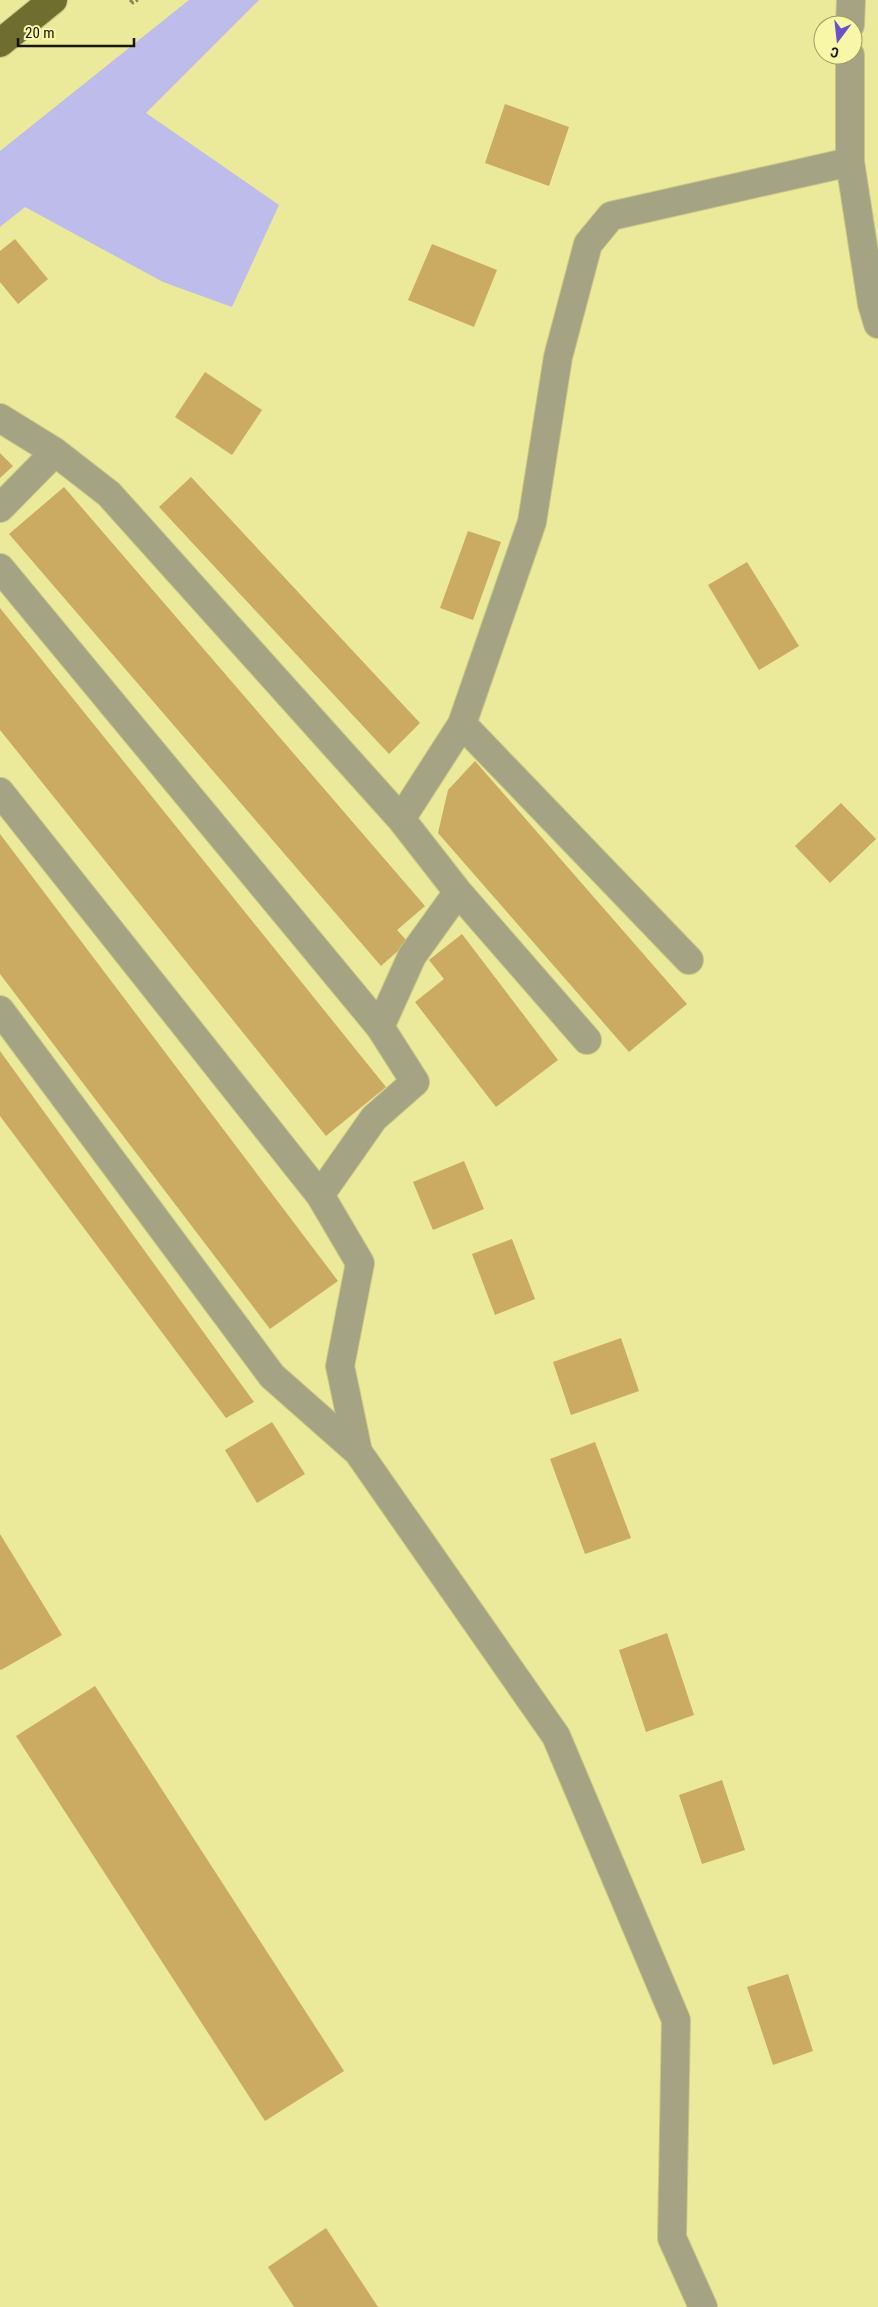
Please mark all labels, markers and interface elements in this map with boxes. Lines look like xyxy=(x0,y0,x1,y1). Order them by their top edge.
scale bar xyxy=(18,15,134,47)
north arrow xyxy=(813,15,863,65)
text: 20 m xyxy=(25,24,55,42)
text: С xyxy=(829,44,841,61)

